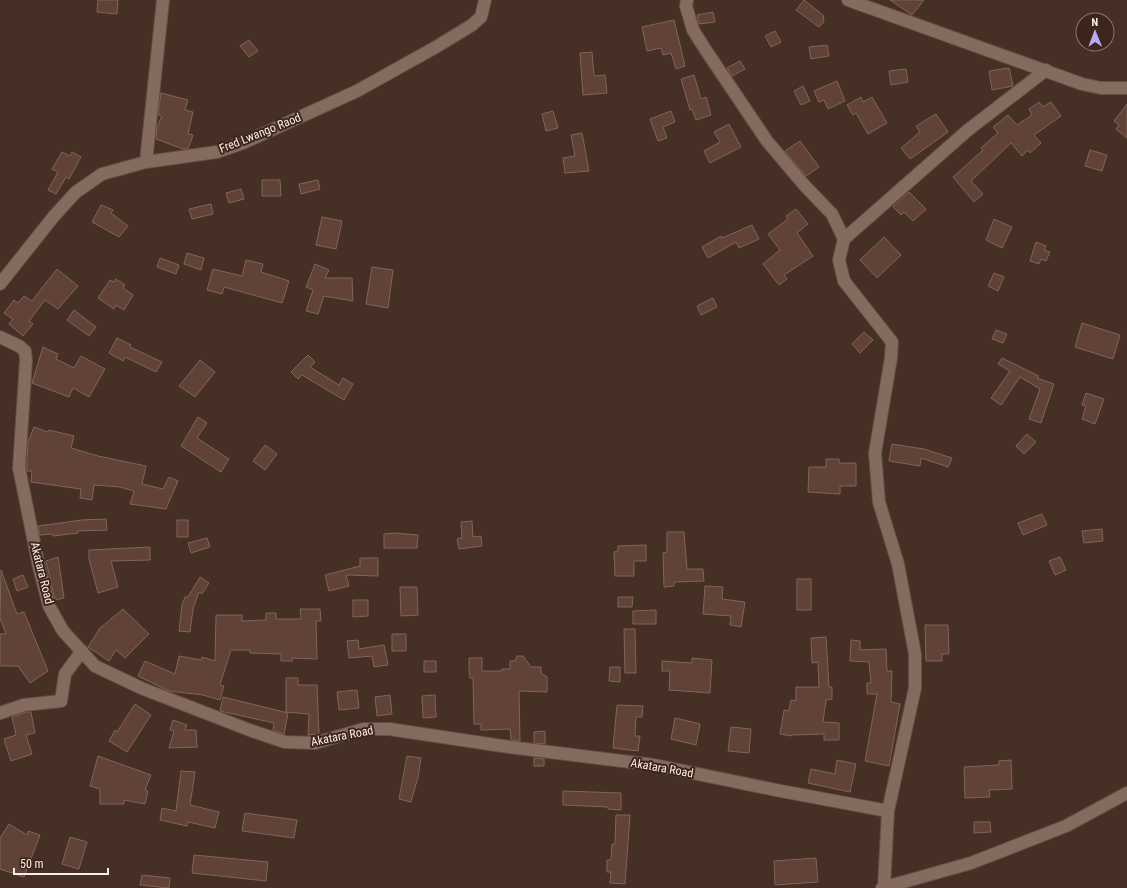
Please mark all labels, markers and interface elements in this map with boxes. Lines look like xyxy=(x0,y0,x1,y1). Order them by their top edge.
north arrow xyxy=(1075,12,1115,52)
text: N xyxy=(1091,16,1099,29)
street label: Fred Lwango Raod xyxy=(217,110,303,156)
street label: Akatara Road xyxy=(28,541,56,605)
street label: Akatara Road xyxy=(310,723,374,749)
street label: Akatara Road xyxy=(630,756,694,780)
scale bar xyxy=(14,850,108,876)
text: 50 m xyxy=(20,857,44,871)

